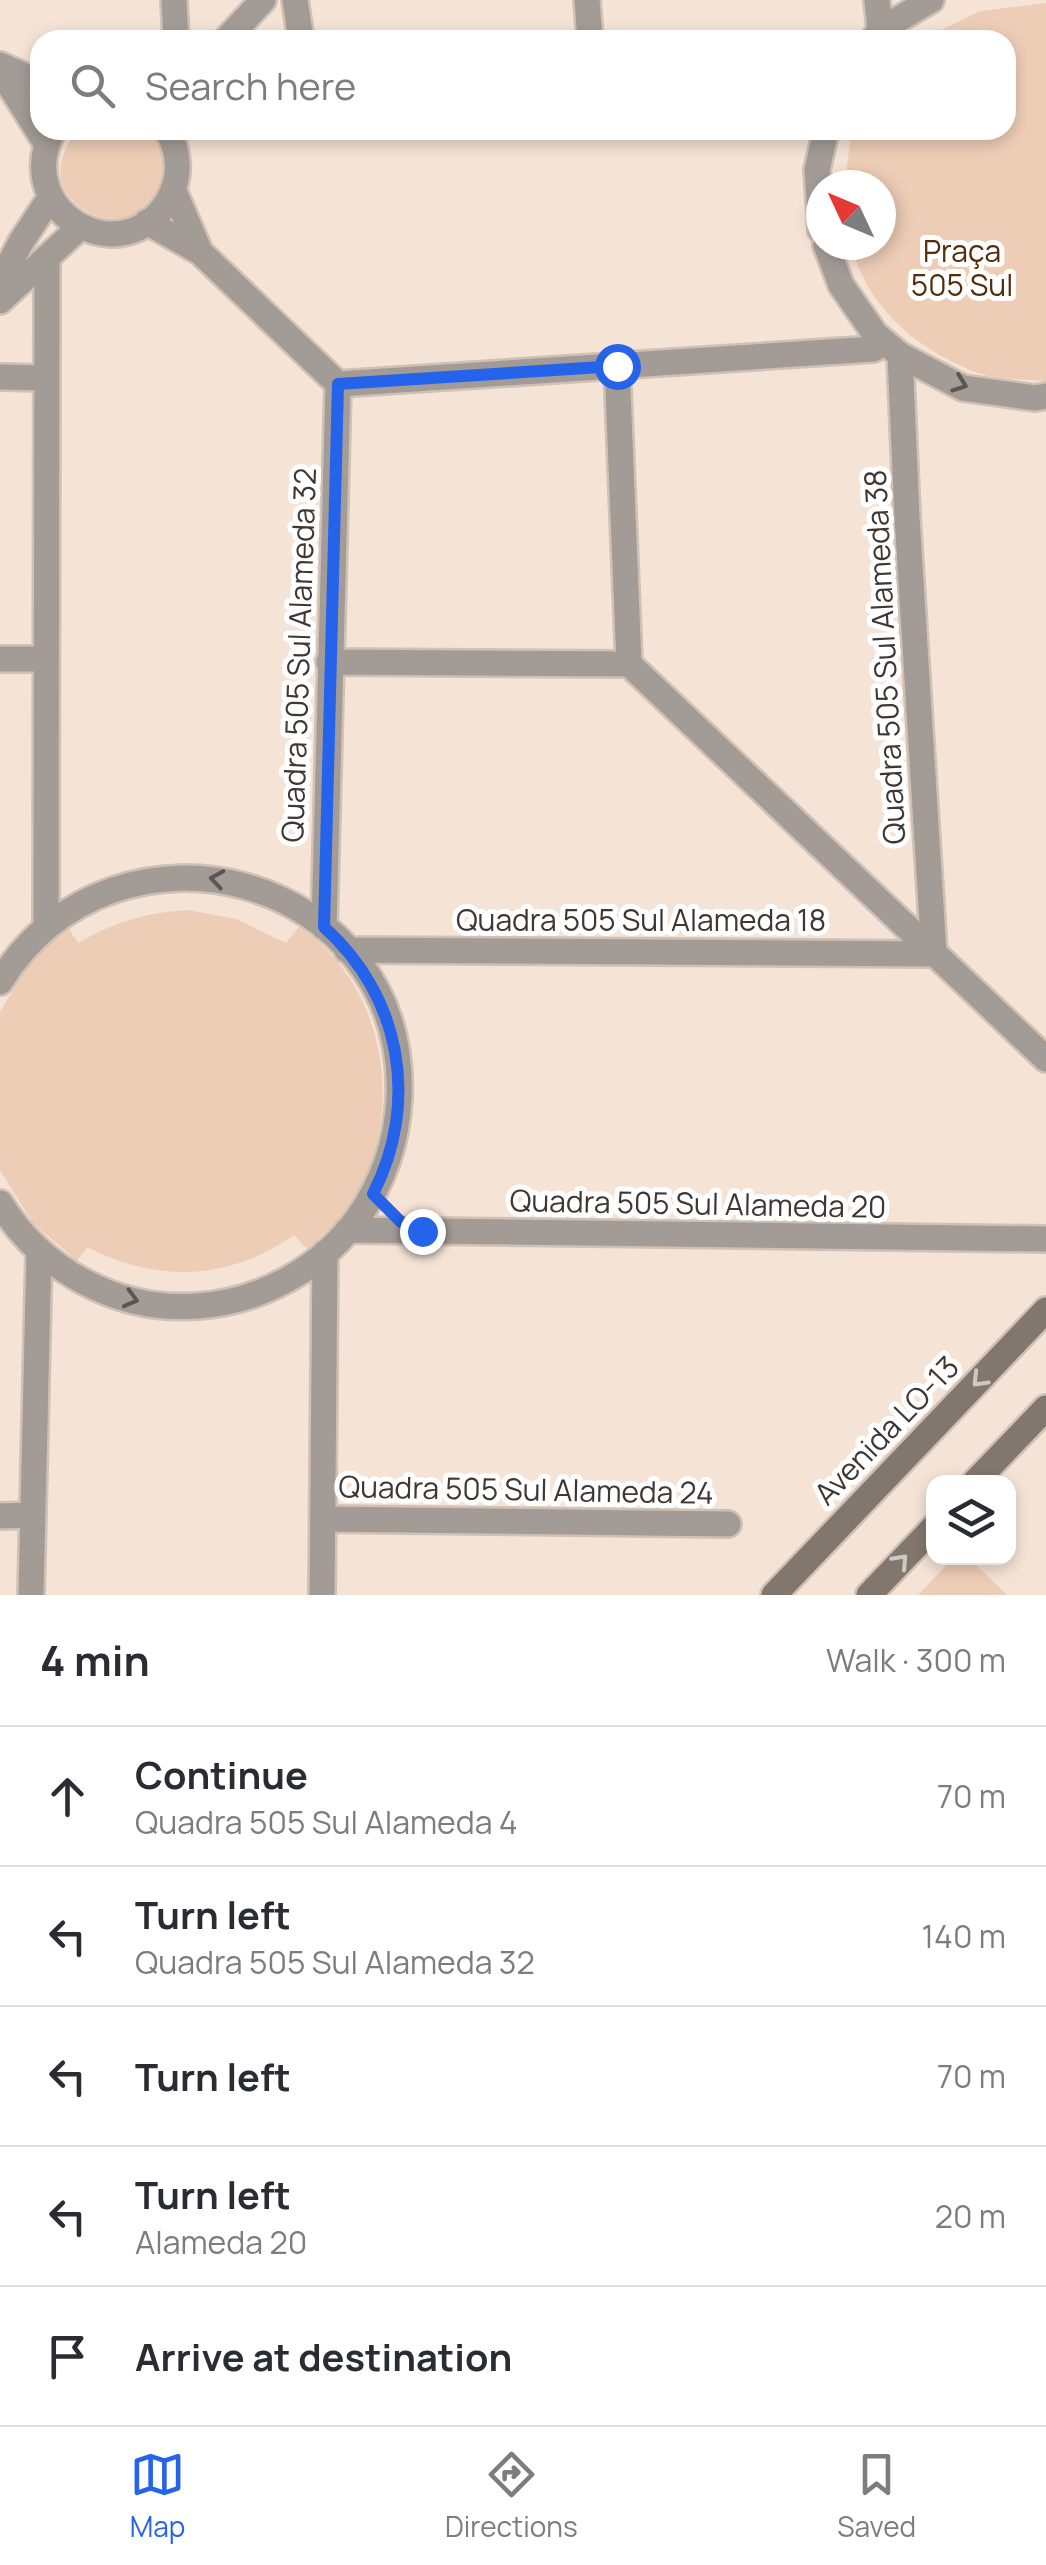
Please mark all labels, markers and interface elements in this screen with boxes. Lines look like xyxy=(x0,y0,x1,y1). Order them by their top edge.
search box xyxy=(30,30,1016,140)
icon: search xyxy=(65,58,120,113)
text: Search here xyxy=(145,59,356,111)
north arrow xyxy=(806,170,896,260)
park label: Praça 505 Sul xyxy=(911,230,1013,305)
route start xyxy=(595,344,641,390)
one-way arrow xyxy=(951,372,968,393)
street label: Quadra 505 Sul Alameda 32 xyxy=(271,467,325,843)
street label: Quadra 505 Sul Alameda 38 xyxy=(854,469,914,845)
one-way arrow xyxy=(209,870,226,891)
street label: Quadra 505 Sul Alameda 18 xyxy=(456,899,826,940)
street label: Quadra 505 Sul Alameda 20 xyxy=(509,1179,887,1227)
route end xyxy=(400,1209,446,1255)
one-way arrow xyxy=(122,1288,139,1309)
street label: Avenida LO-13 xyxy=(805,1347,967,1513)
one-way arrow xyxy=(973,1369,991,1387)
street label: Quadra 505 Sul Alameda 24 xyxy=(338,1465,714,1513)
map controls xyxy=(926,1475,1016,1565)
button: layers xyxy=(926,1475,1016,1565)
one-way arrow xyxy=(889,1554,907,1573)
text: 4 min xyxy=(40,1631,150,1689)
text: Walk · 300 m xyxy=(826,1638,1006,1682)
text: Continue xyxy=(135,1748,308,1800)
icon: ahead xyxy=(40,1769,95,1824)
text: 70 m xyxy=(937,1774,1006,1818)
text: Quadra 505 Sul Alameda 4 xyxy=(135,1800,518,1844)
text: Turn left xyxy=(135,1888,291,1940)
icon: left xyxy=(40,1909,95,1964)
text: 140 m xyxy=(922,1914,1006,1958)
text: Quadra 505 Sul Alameda 32 xyxy=(135,1940,535,1984)
icon: left xyxy=(40,2049,95,2104)
text: Turn left xyxy=(135,2050,291,2102)
text: 70 m xyxy=(937,2054,1006,2098)
text: Turn left xyxy=(135,2168,291,2220)
icon: left xyxy=(40,2189,95,2244)
text: 20 m xyxy=(935,2194,1006,2238)
text: Alameda 20 xyxy=(135,2220,307,2264)
icon: arrive xyxy=(40,2329,95,2384)
text: Arrive at destination xyxy=(135,2330,512,2382)
tab: Map xyxy=(130,2447,185,2545)
tab: Directions xyxy=(445,2447,578,2545)
tab: Saved xyxy=(837,2447,916,2545)

